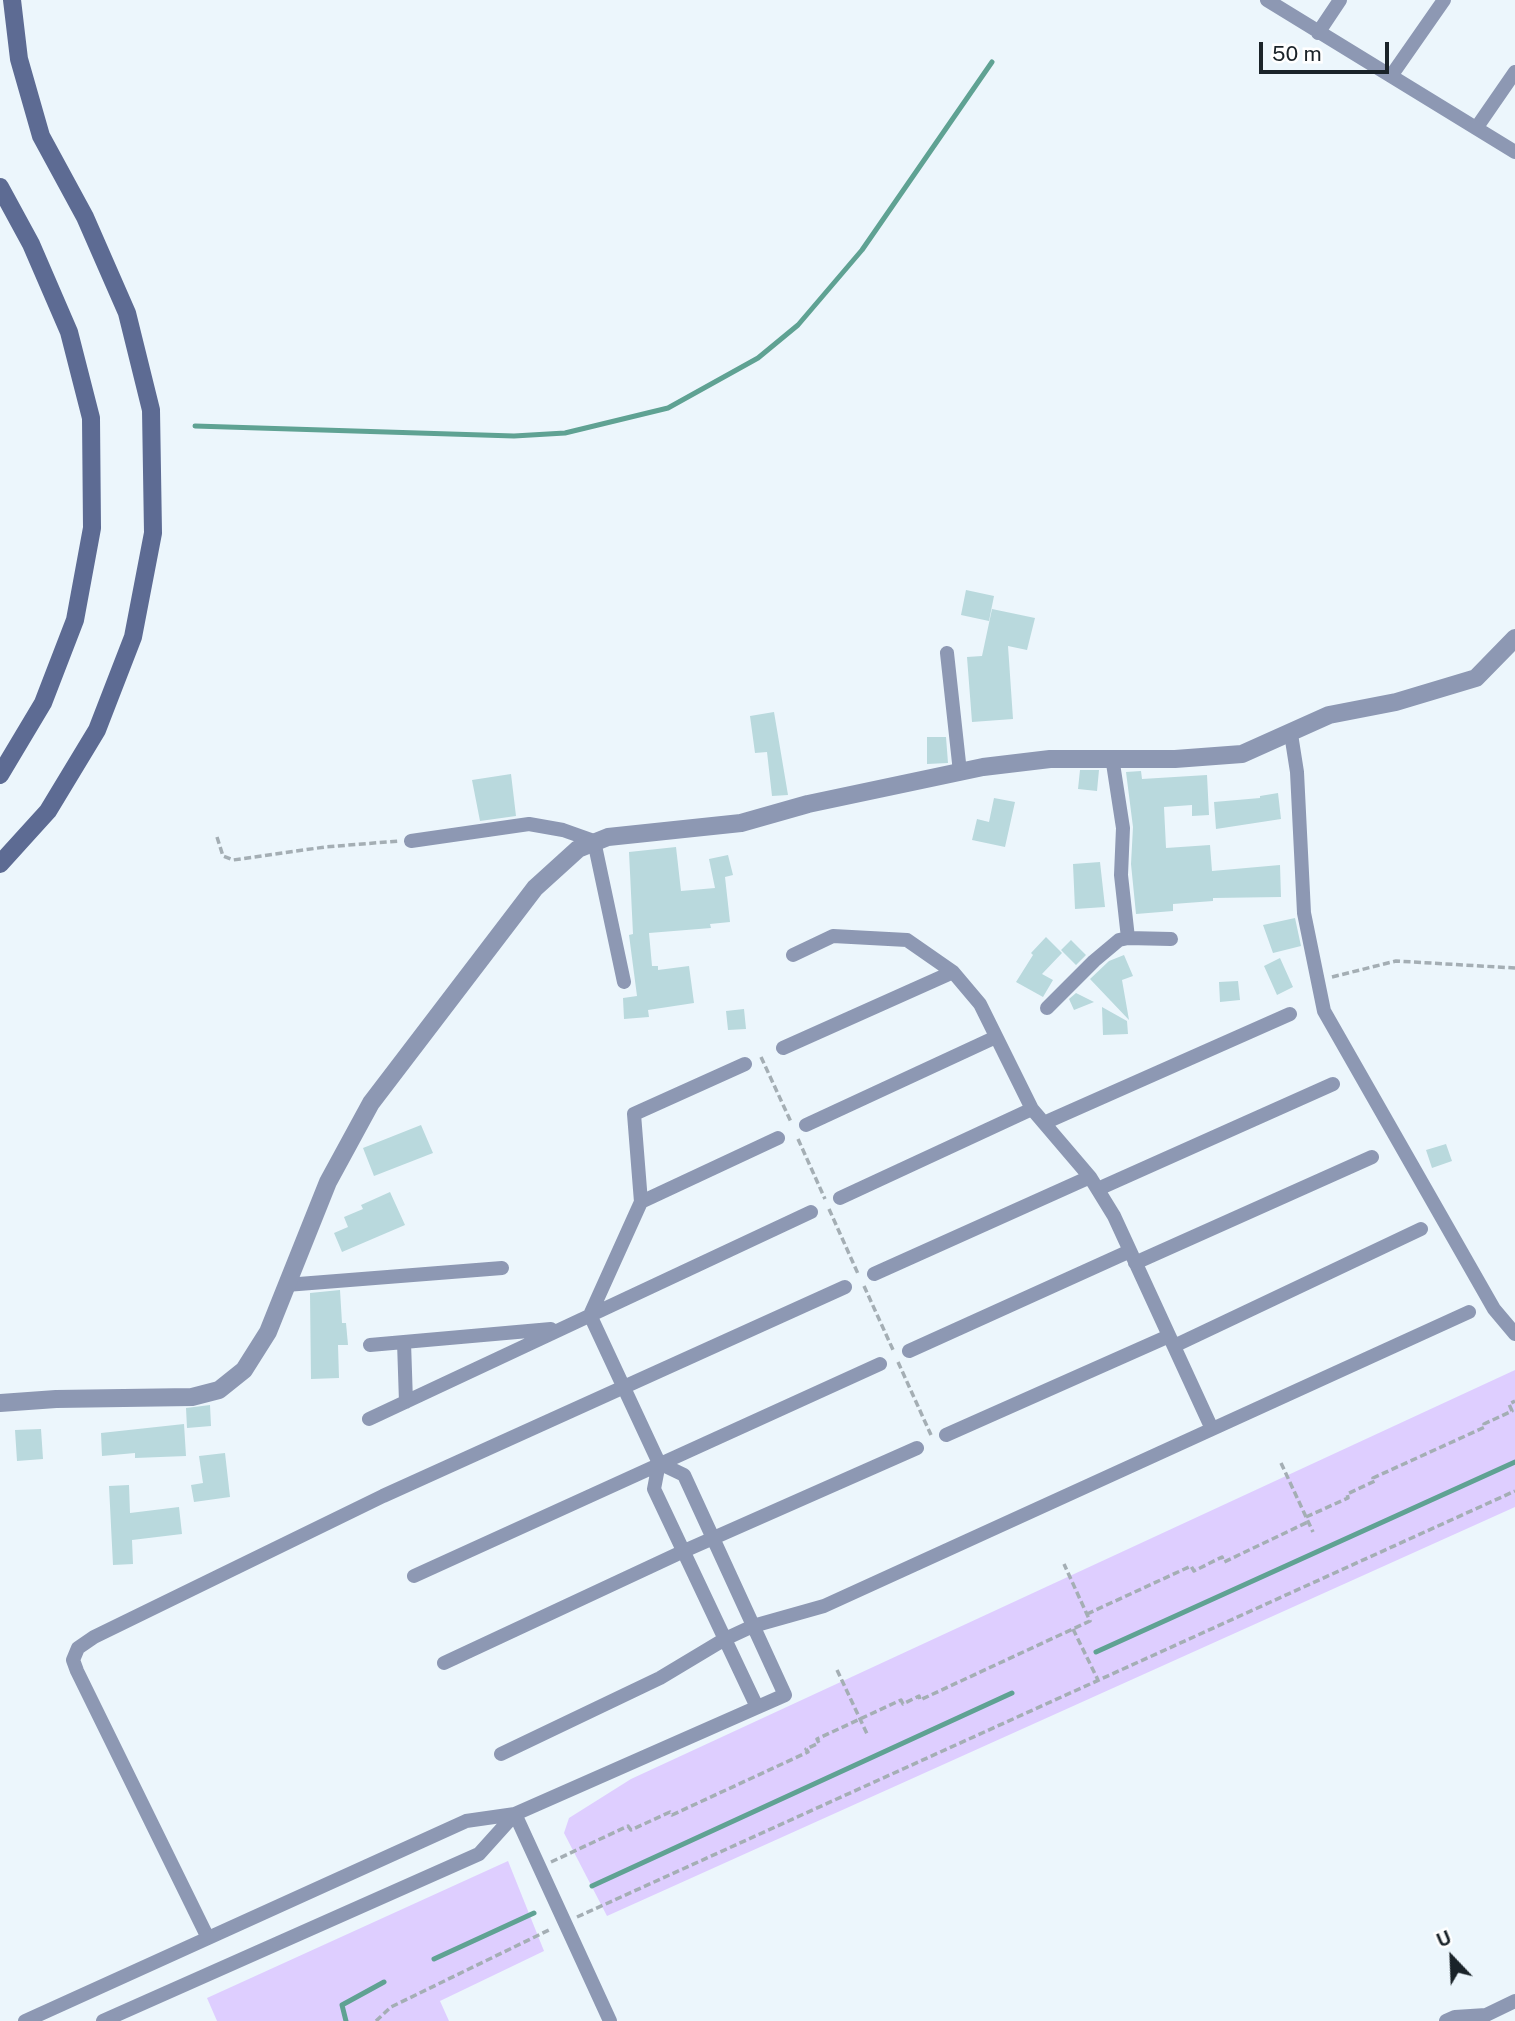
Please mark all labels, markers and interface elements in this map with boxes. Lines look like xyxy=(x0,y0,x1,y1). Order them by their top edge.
scale bar xyxy=(1263,28,1392,72)
text: 50 m xyxy=(1272,41,1322,66)
north arrow xyxy=(1417,1923,1487,1993)
text: U xyxy=(1433,1926,1454,1951)

